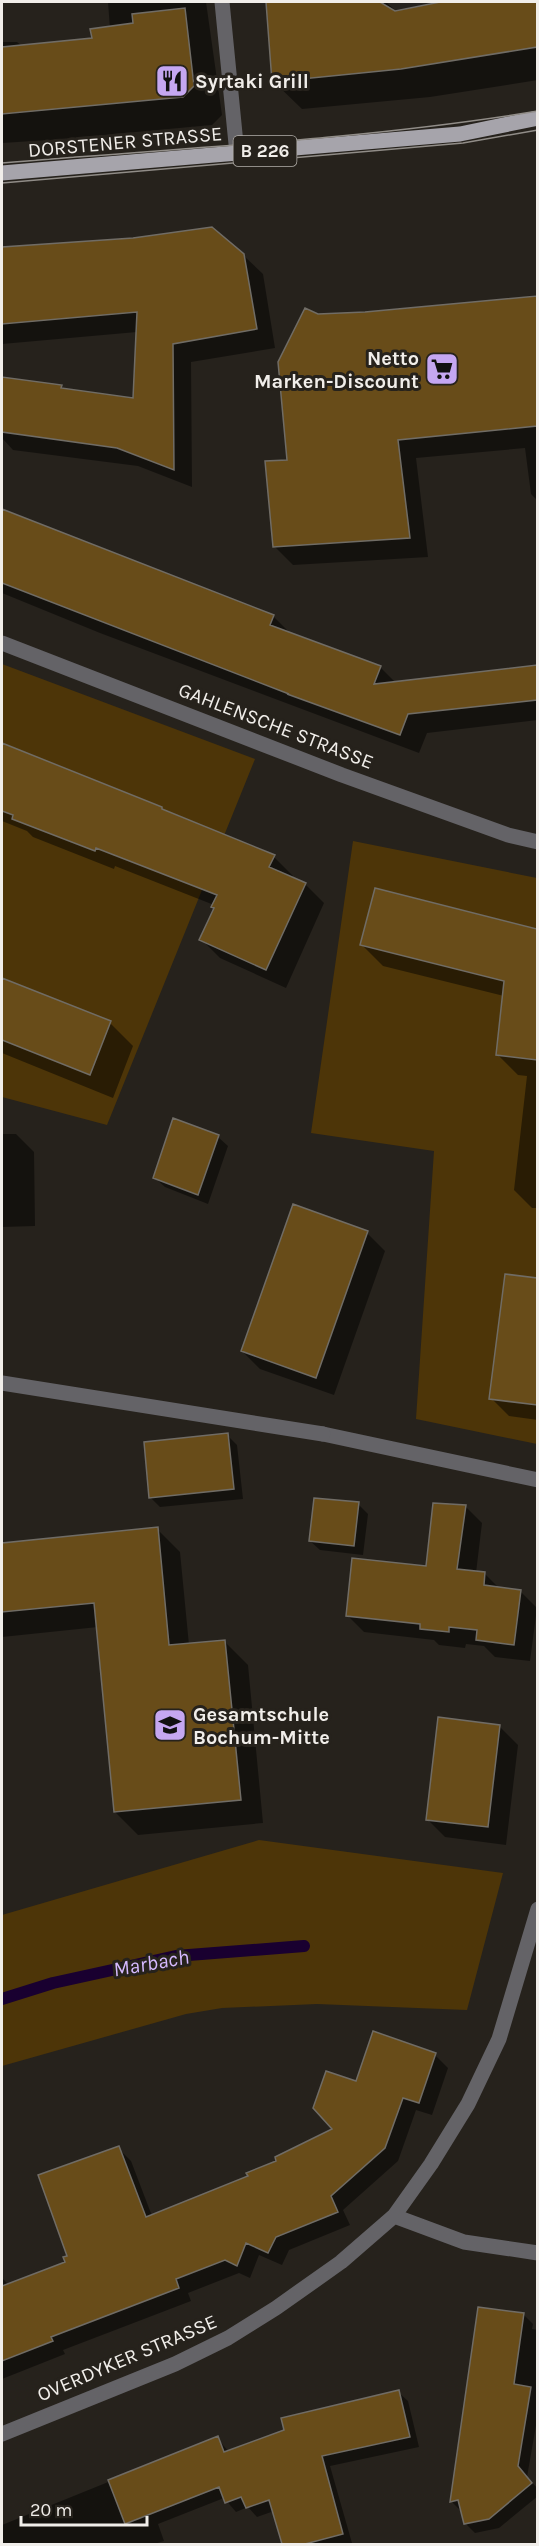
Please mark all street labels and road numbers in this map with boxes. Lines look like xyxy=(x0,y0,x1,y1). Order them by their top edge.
street label: DORSTENER STRASSE xyxy=(27,122,223,162)
road number: B 226 xyxy=(234,136,296,166)
street label: GAHLENSCHE STRASSE xyxy=(175,678,377,774)
street label: OVERDYKER STRASSE xyxy=(34,2310,220,2406)

